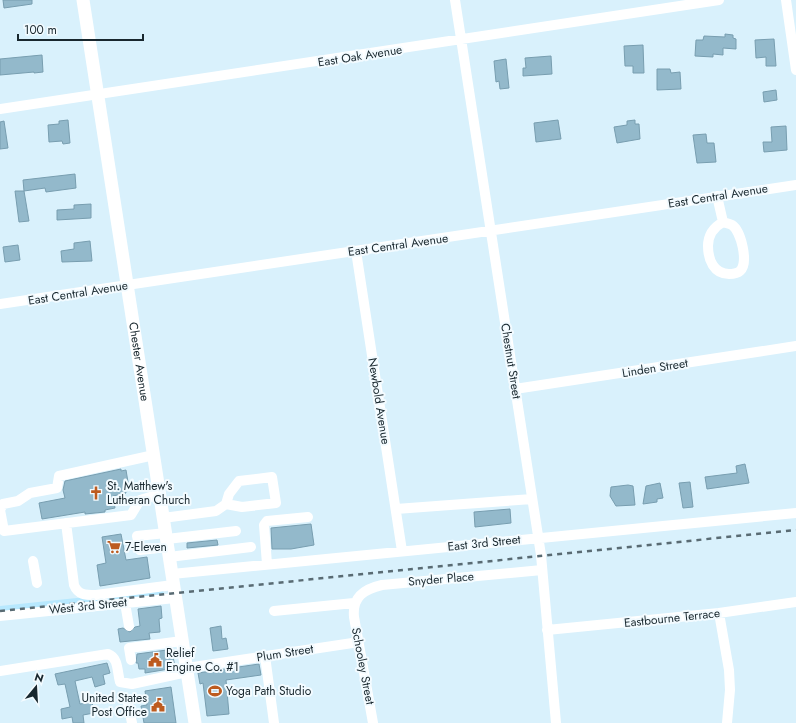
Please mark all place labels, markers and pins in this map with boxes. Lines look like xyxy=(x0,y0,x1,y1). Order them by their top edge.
place label: St. Matthew's Lutheran Church xyxy=(107,477,190,509)
church icon: St. Matthew's Lutheran Church xyxy=(88,485,104,501)
place label: 7-Eleven xyxy=(125,538,167,556)
supermarket icon: 7-Eleven xyxy=(106,539,122,555)
place label: Relief Engine Co. #1 xyxy=(166,644,239,676)
public building icon: Relief Engine Co. #1 xyxy=(147,652,163,668)
place label: Yoga Path Studio xyxy=(226,682,312,700)
sports icon: Yoga Path Studio xyxy=(207,683,223,699)
place label: United States Post Office xyxy=(81,689,147,721)
public building icon: United States Post Office xyxy=(150,697,166,713)

